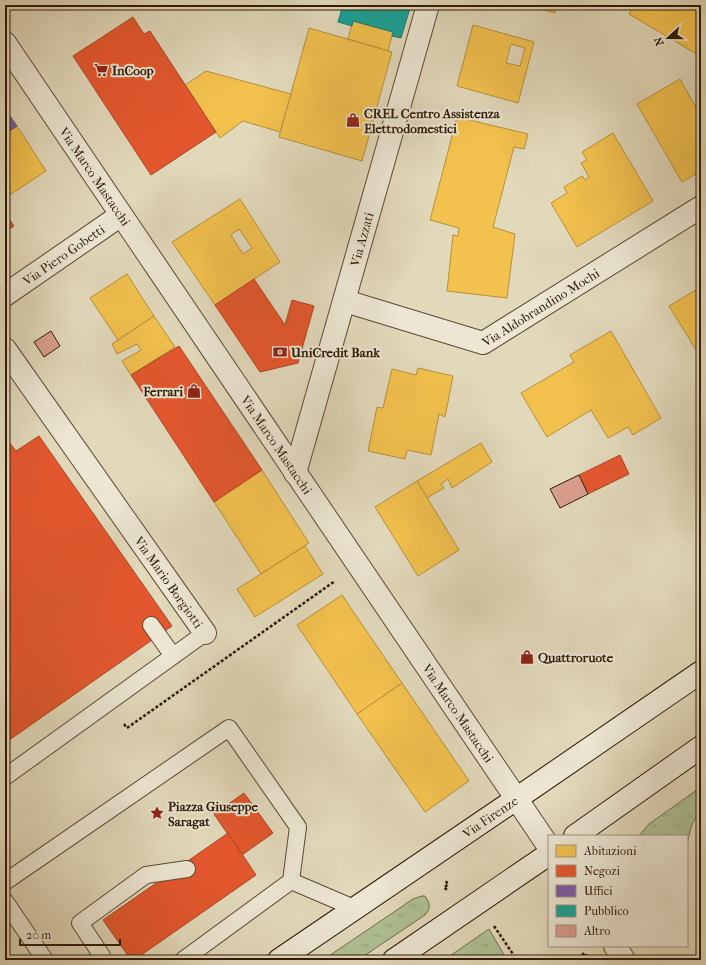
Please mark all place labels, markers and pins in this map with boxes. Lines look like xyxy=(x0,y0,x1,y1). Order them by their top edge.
supermarket icon: InCoop xyxy=(93,62,109,78)
place label: InCoop xyxy=(112,63,154,79)
place label: CREL Centro Assistenza Elettrodomestici xyxy=(364,106,501,136)
shop icon: CREL Centro Assistenza Elettrodomestici xyxy=(345,112,361,128)
bank icon: UniCredit Bank xyxy=(272,344,288,360)
place label: UniCredit Bank xyxy=(290,345,381,360)
shop icon: Ferrari xyxy=(186,383,202,399)
place label: Ferrari xyxy=(142,384,183,399)
shop icon: Quattroruote xyxy=(519,649,535,665)
place label: Quattroruote xyxy=(538,650,614,665)
place label: Piazza Giuseppe Saragat xyxy=(168,799,259,830)
place icon: Piazza Giuseppe Saragat xyxy=(149,805,165,821)

